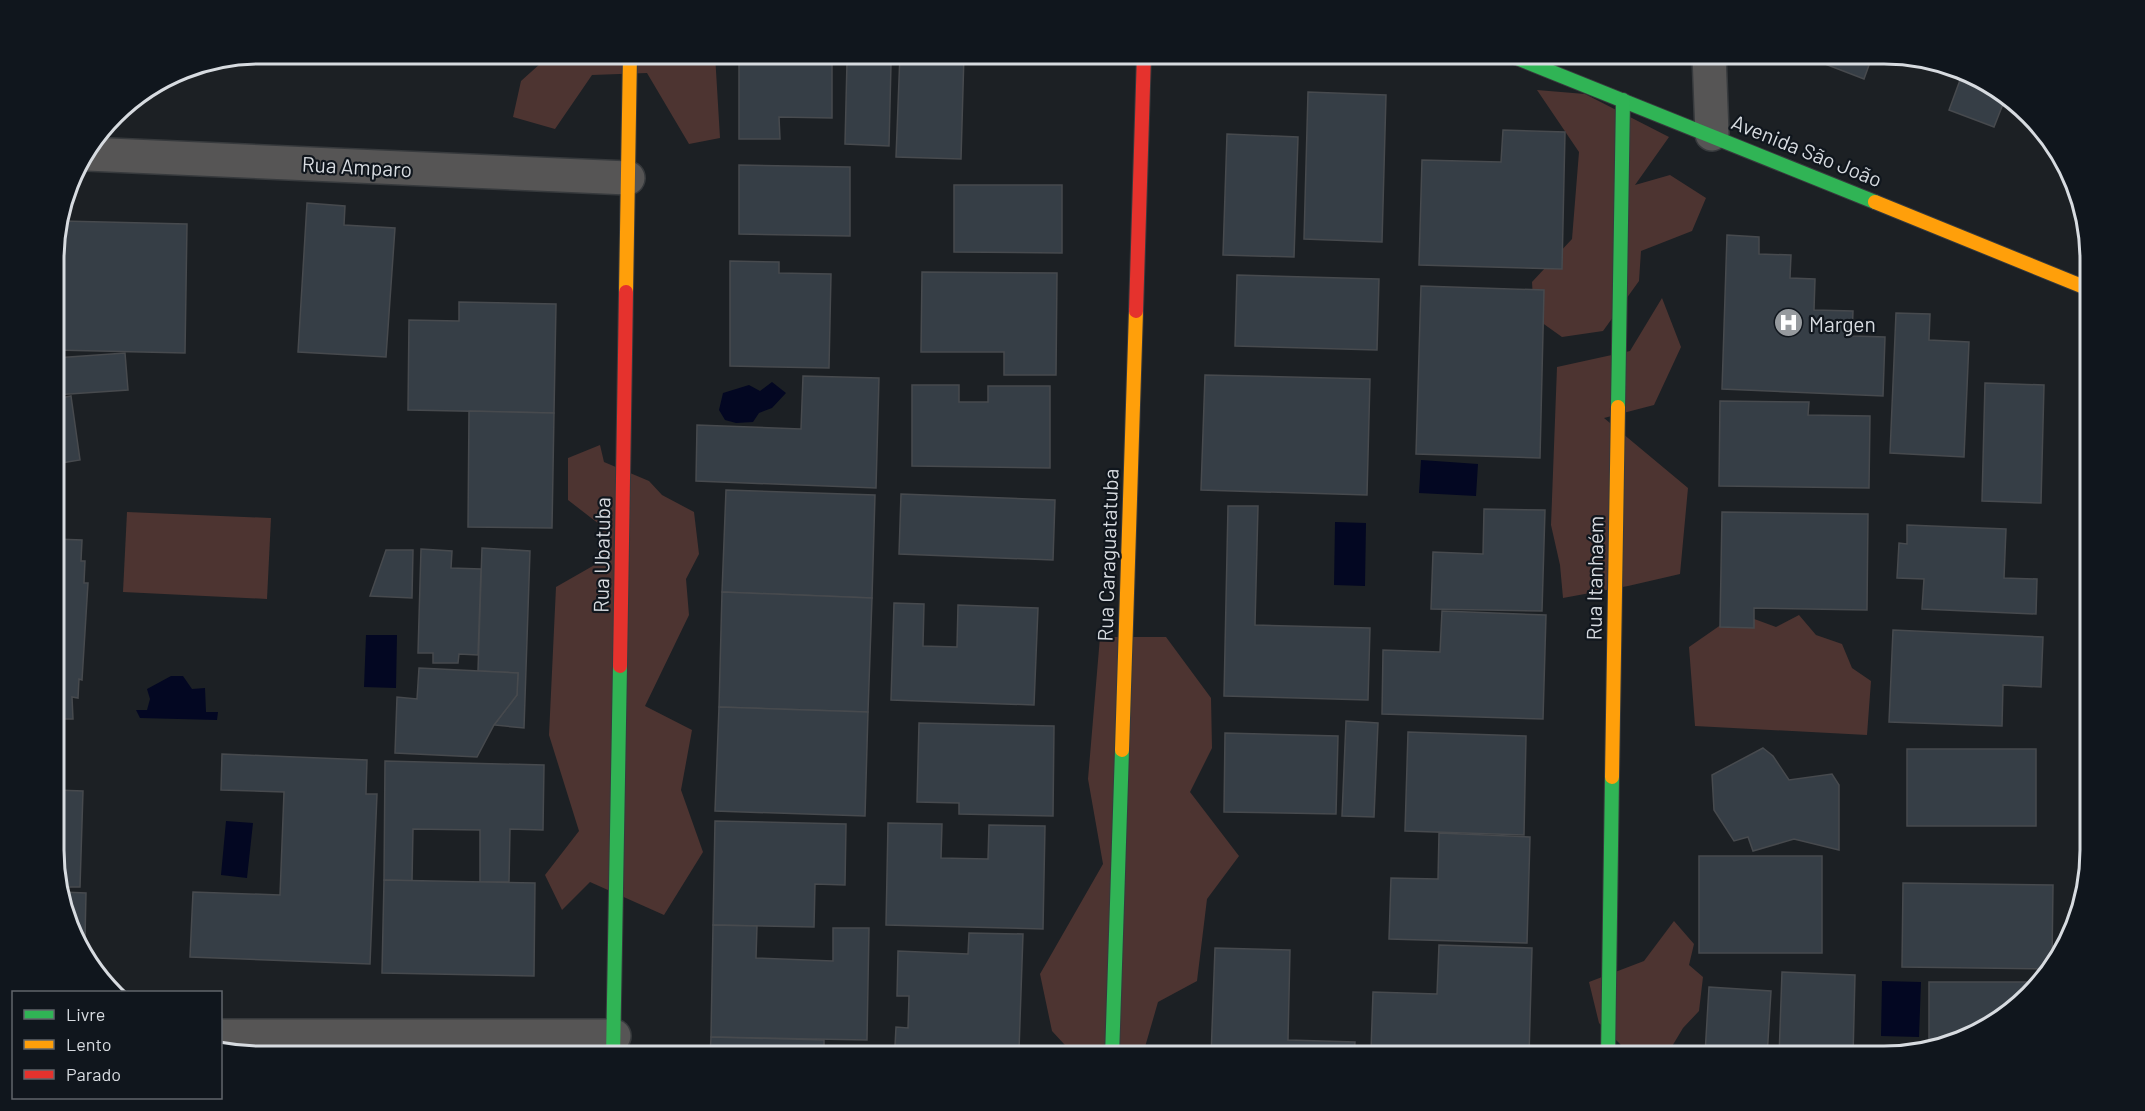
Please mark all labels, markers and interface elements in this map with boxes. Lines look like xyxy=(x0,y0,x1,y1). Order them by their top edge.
street label: Avenida São João xyxy=(1728,108,1886,192)
street label: Rua Amparo xyxy=(301,151,413,181)
hospital icon: Margen xyxy=(1772,307,1804,339)
place label: Margen xyxy=(1809,311,1876,336)
street label: Rua Caraguatatuba xyxy=(1091,468,1123,642)
street label: Rua Ubatuba xyxy=(587,497,615,613)
street label: Rua Itanhaém xyxy=(1580,515,1608,641)
legend xyxy=(12,991,222,1099)
text: Livre xyxy=(66,1003,105,1025)
text: Lento xyxy=(66,1033,112,1055)
text: Parado xyxy=(66,1063,121,1085)

